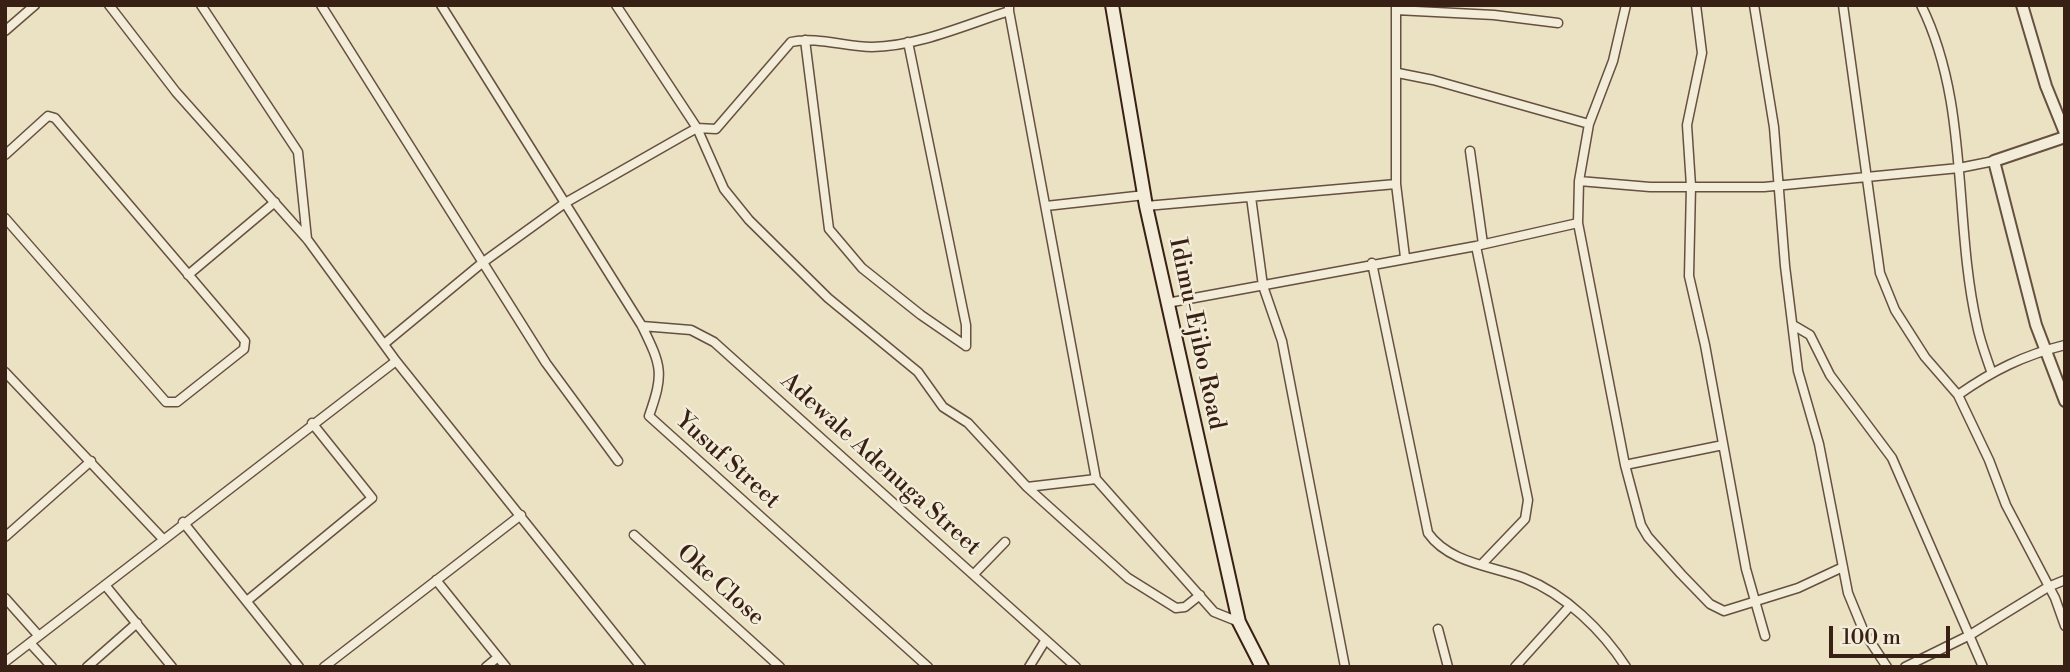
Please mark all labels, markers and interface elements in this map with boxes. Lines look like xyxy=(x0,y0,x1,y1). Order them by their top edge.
street label: Idimu-Ejibo Road xyxy=(1162,236,1230,432)
street label: Adewale Adenuga Street xyxy=(774,368,986,562)
street label: Yusuf Street xyxy=(669,406,785,516)
street label: Oke Close xyxy=(670,539,770,633)
scale bar xyxy=(1832,612,1953,656)
text: 100 m xyxy=(1842,625,1901,651)

